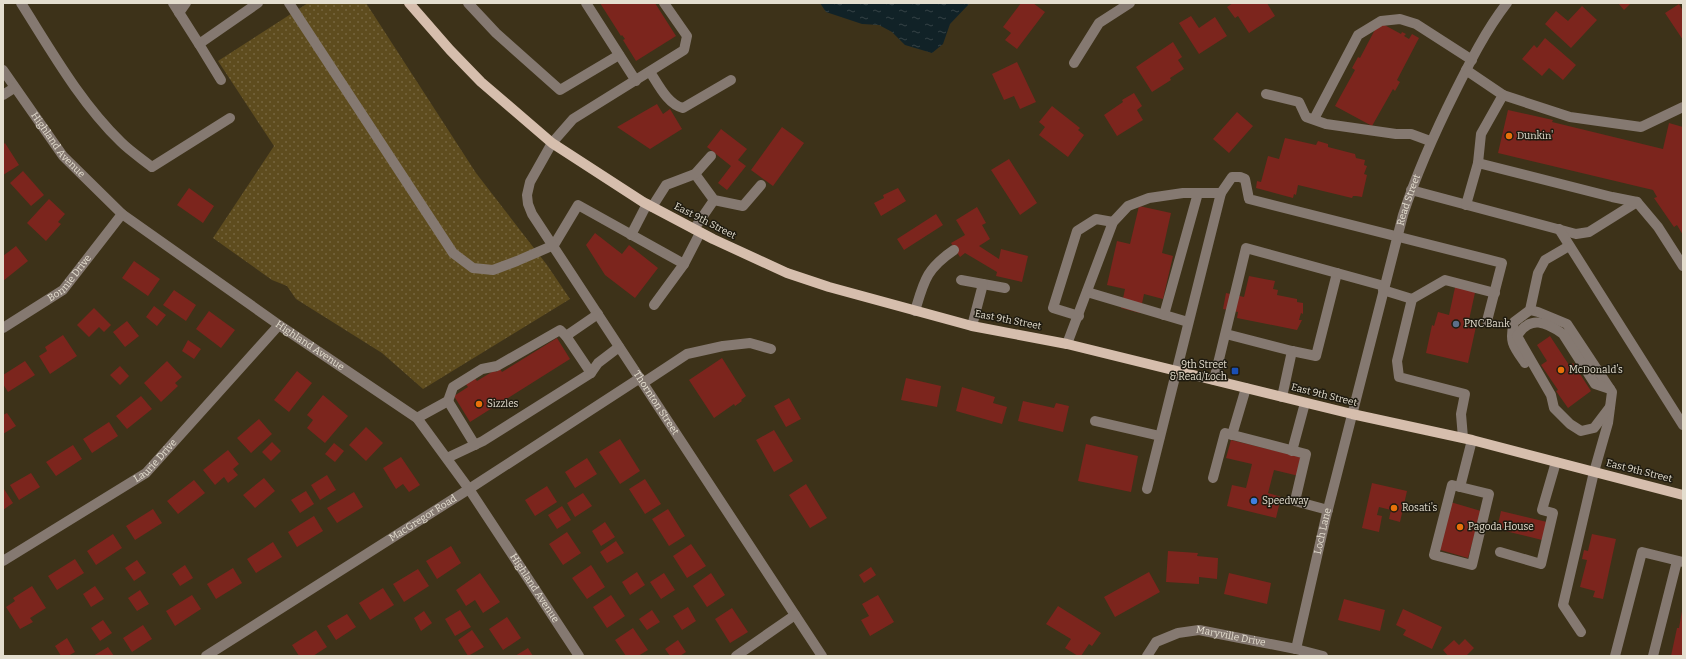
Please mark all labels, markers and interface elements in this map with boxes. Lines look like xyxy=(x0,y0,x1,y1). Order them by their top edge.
street label: Highland Avenue xyxy=(28,110,87,180)
place label: Dunkin' xyxy=(1517,130,1553,142)
marker: Dunkin' xyxy=(1504,131,1514,141)
street label: Read Street xyxy=(1395,172,1423,227)
street label: East 9th Street xyxy=(672,200,738,242)
street label: Bonnie Drive xyxy=(45,252,94,304)
street label: East 9th Street xyxy=(974,308,1043,332)
street label: Highland Avenue xyxy=(273,318,346,373)
place label: PNC Bank xyxy=(1464,318,1510,330)
marker: PNC Bank xyxy=(1451,319,1461,329)
place label: 9th Street & Read/Loch xyxy=(1169,359,1228,383)
place label: McDonald's xyxy=(1569,364,1623,376)
marker: McDonald's xyxy=(1556,365,1566,375)
marker: 9th Street & Read/Loch xyxy=(1230,366,1240,376)
street label: Thornton Street xyxy=(631,369,682,438)
street label: East 9th Street xyxy=(1290,381,1359,409)
place label: Sizzles xyxy=(487,398,519,410)
marker: Sizzles xyxy=(474,399,484,409)
street label: Laurie Drive xyxy=(132,437,179,485)
street label: East 9th Street xyxy=(1605,457,1674,485)
street label: MacGregor Road xyxy=(387,492,459,544)
place label: Speedway xyxy=(1262,495,1309,507)
marker: Speedway xyxy=(1249,496,1259,506)
place label: Rosati's xyxy=(1402,502,1438,514)
marker: Rosati's xyxy=(1389,503,1399,513)
street label: Loch Lane xyxy=(1312,507,1334,555)
place label: Pagoda House xyxy=(1468,521,1534,533)
marker: Pagoda House xyxy=(1455,522,1465,532)
street label: Highland Avenue xyxy=(507,551,561,625)
street label: Maryville Drive xyxy=(1195,624,1266,649)

